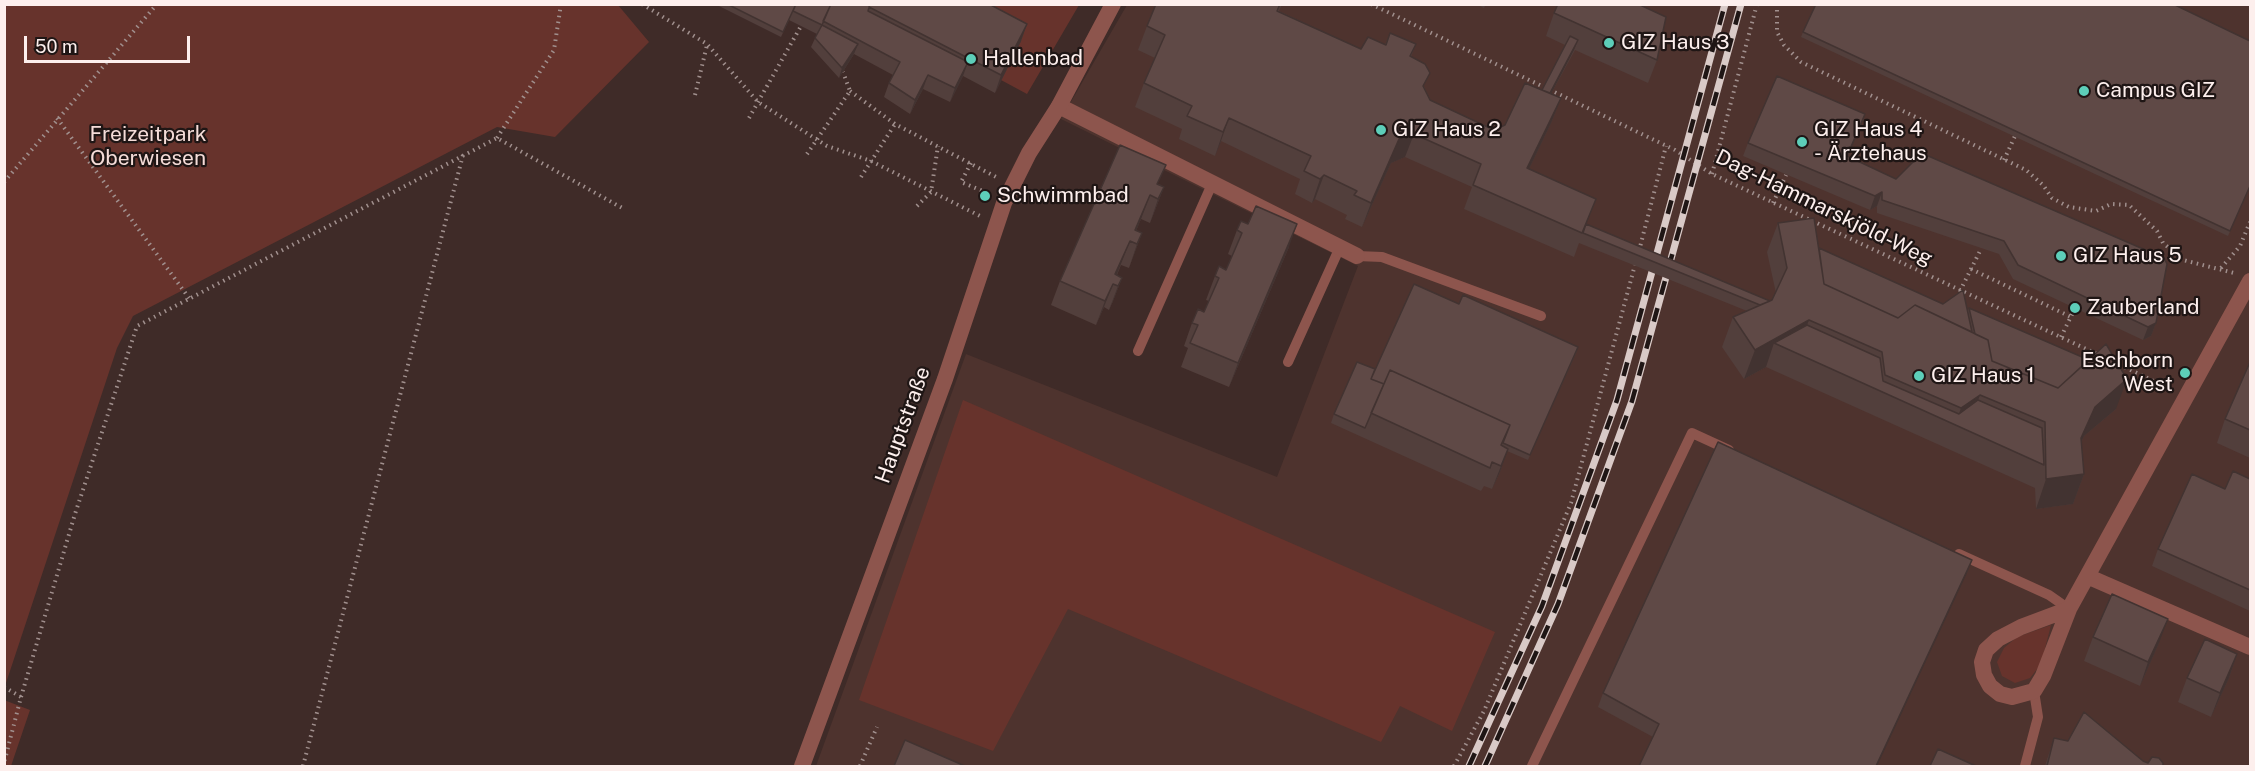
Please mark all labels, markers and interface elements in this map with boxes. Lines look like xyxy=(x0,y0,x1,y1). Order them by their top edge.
scale bar xyxy=(27,24,194,62)
place label: GIZ Haus 3 xyxy=(1621,30,1730,56)
text: 50 m xyxy=(35,36,78,57)
marker: GIZ Haus 3 xyxy=(1602,36,1616,50)
place label: Hallenbad xyxy=(983,46,1083,72)
marker: Hallenbad xyxy=(964,52,978,66)
place label: Campus GIZ xyxy=(2096,78,2215,104)
marker: Campus GIZ xyxy=(2077,84,2091,98)
place label: GIZ Haus 2 xyxy=(1393,117,1501,143)
place label: GIZ Haus 4 - Ärztehaus xyxy=(1814,117,1927,167)
park label: Freizeitpark Oberwiesen xyxy=(90,122,206,172)
marker: GIZ Haus 2 xyxy=(1374,123,1388,137)
marker: GIZ Haus 4 - Ärztehaus xyxy=(1795,135,1809,149)
street label: Dag-Hammarskjöld-Weg xyxy=(1711,144,1937,272)
place label: Schwimmbad xyxy=(997,183,1129,209)
marker: Schwimmbad xyxy=(978,189,992,203)
place label: GIZ Haus 5 xyxy=(2073,243,2182,269)
marker: GIZ Haus 5 xyxy=(2054,249,2068,263)
place label: Zauberland xyxy=(2087,295,2200,321)
marker: Zauberland xyxy=(2068,301,2082,315)
place label: Eschborn West xyxy=(2081,348,2173,398)
street label: Hauptstraße xyxy=(870,363,936,487)
place label: GIZ Haus 1 xyxy=(1931,363,2035,389)
marker: Eschborn West xyxy=(2178,366,2192,380)
marker: GIZ Haus 1 xyxy=(1912,369,1926,383)

